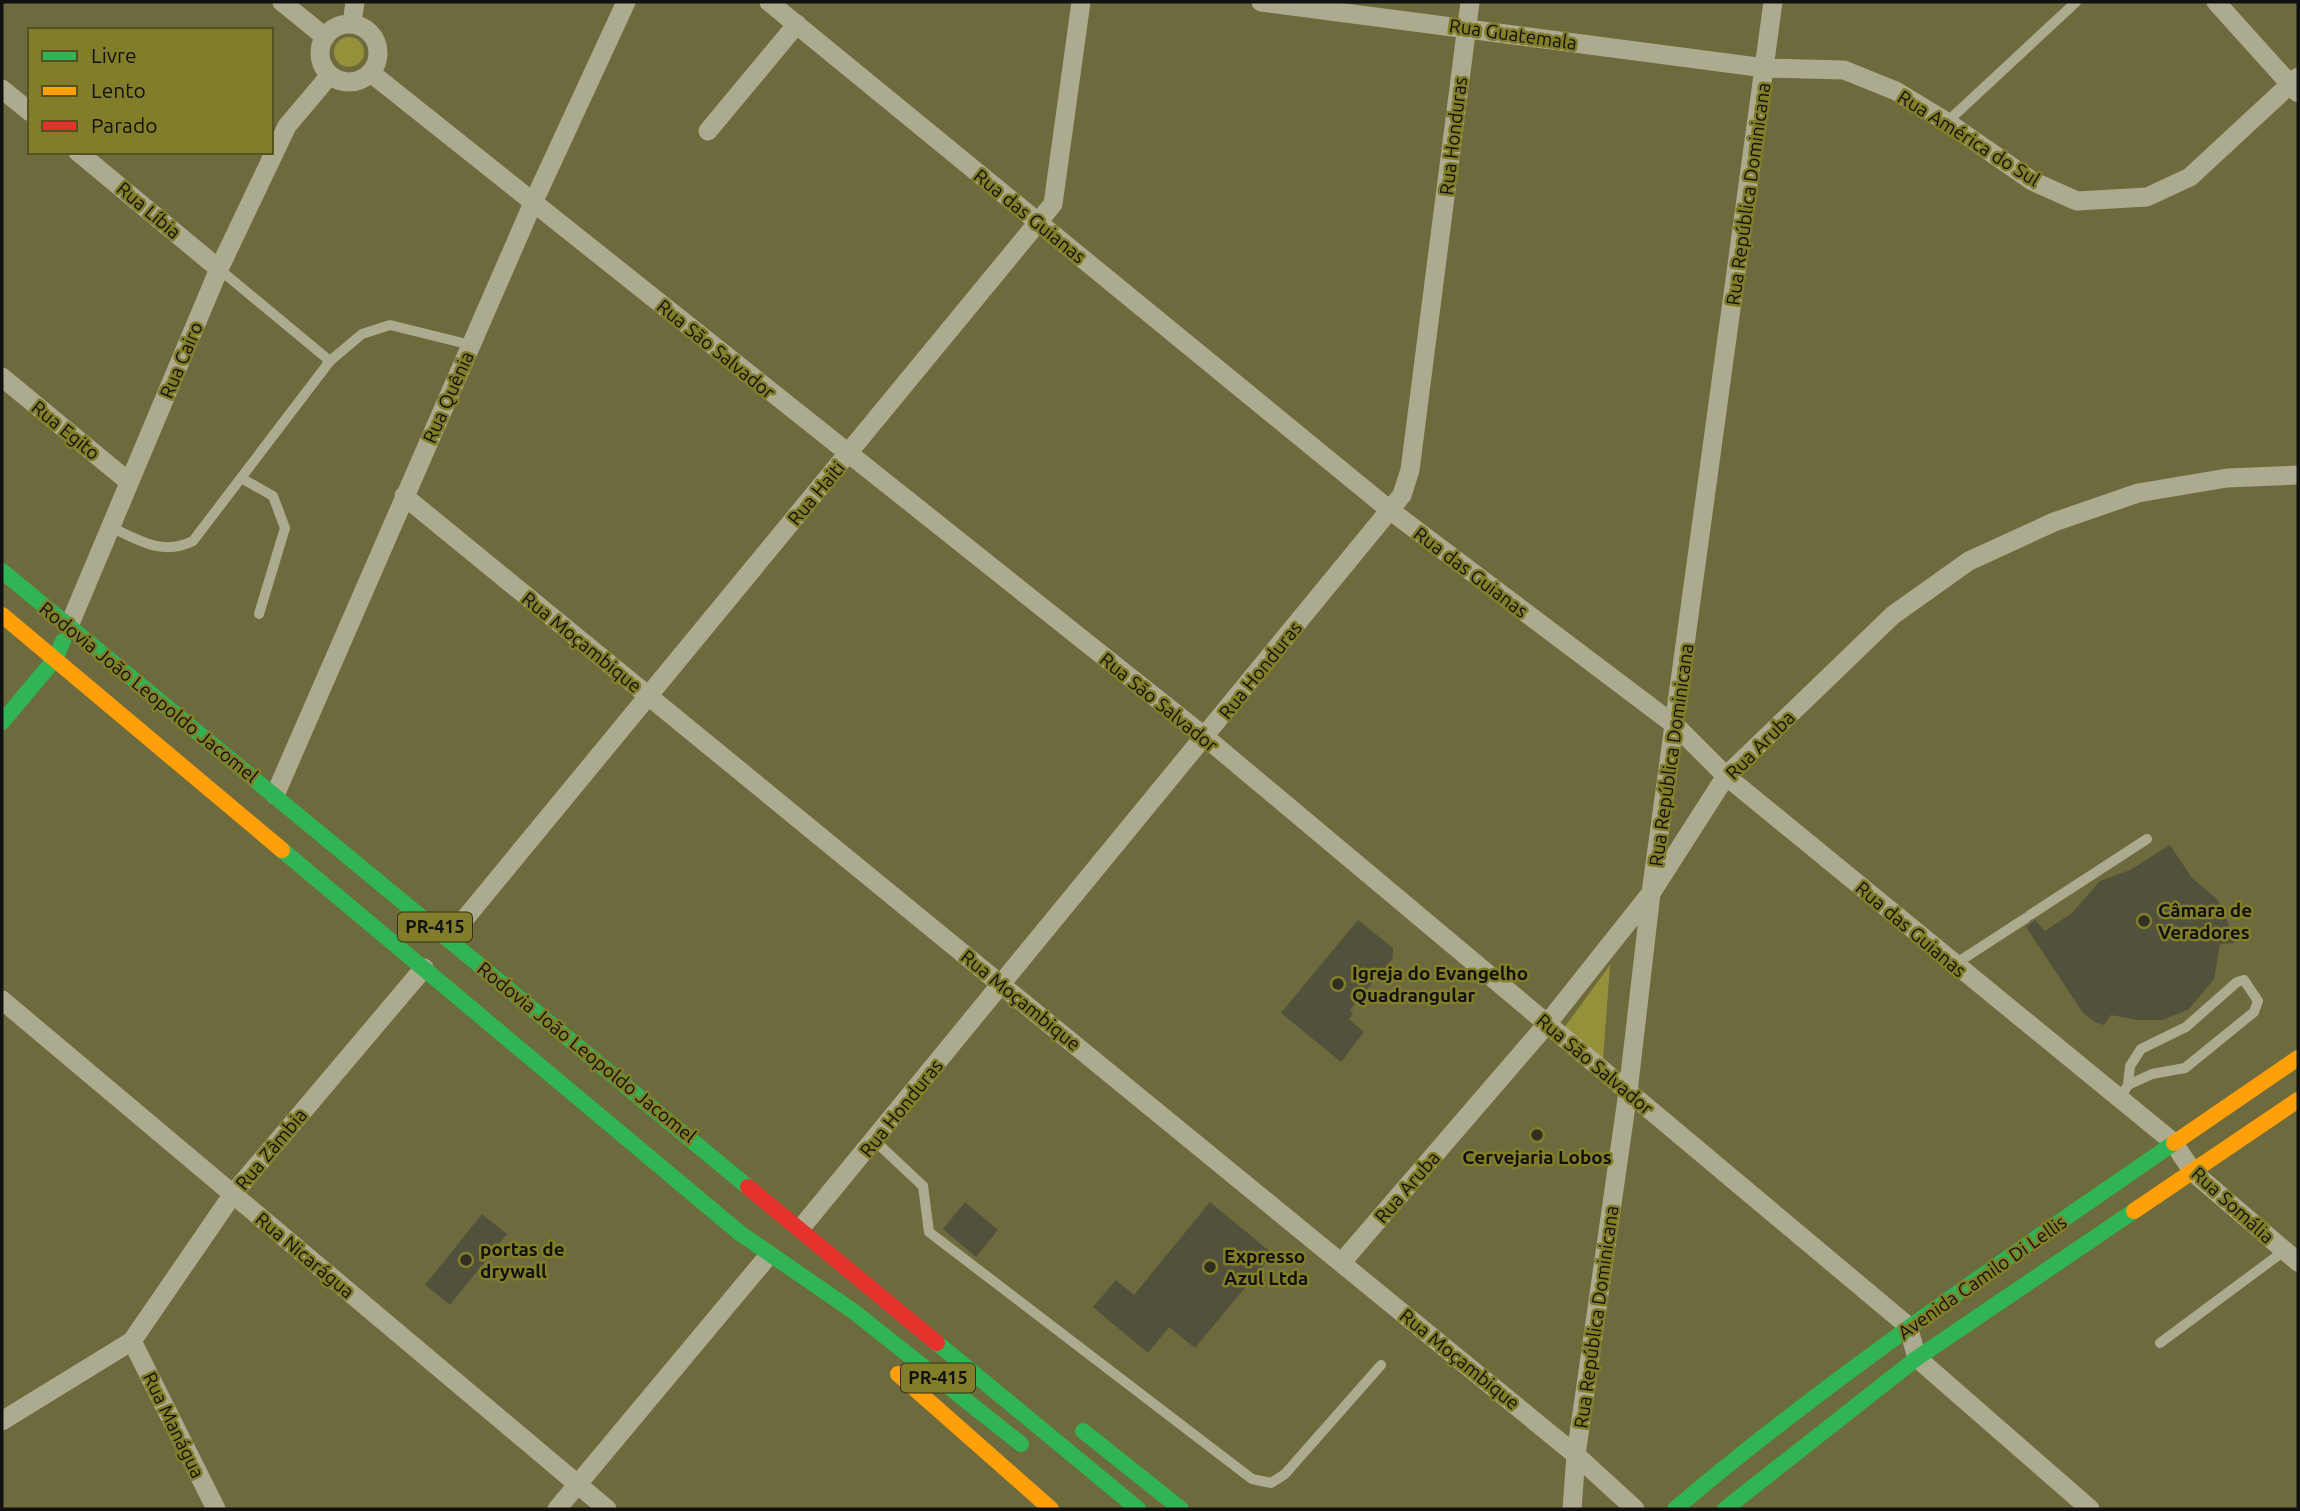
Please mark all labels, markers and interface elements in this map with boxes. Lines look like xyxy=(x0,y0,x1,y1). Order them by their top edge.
street label: Rua Guatemala xyxy=(1448,14,1578,54)
legend xyxy=(28,28,273,154)
text: Livre xyxy=(91,43,137,67)
street label: Rua Honduras xyxy=(1435,76,1471,196)
text: Lento xyxy=(91,78,146,102)
street label: Rua República Dominicana xyxy=(1721,81,1775,307)
street label: Rua América do Sul xyxy=(1894,85,2044,191)
text: Parado xyxy=(91,113,157,137)
street label: Rua das Guianas xyxy=(970,164,1090,268)
street label: Rua Líbia xyxy=(113,177,185,243)
street label: Rua São Salvador xyxy=(653,295,779,403)
street label: Rua Cairo xyxy=(155,318,207,402)
street label: Rua Quênia xyxy=(418,348,478,446)
street label: Rua Egito xyxy=(27,396,105,464)
street label: Rua Haiti xyxy=(783,457,849,529)
street label: Rua das Guianas xyxy=(1410,522,1532,622)
street label: Rua Moçambique xyxy=(518,587,646,697)
street label: Rodovia João Leopoldo Jacomel xyxy=(35,597,263,787)
street label: Rua Honduras xyxy=(1214,617,1306,723)
street label: Rua República Dominicana xyxy=(1644,642,1698,868)
street label: Rua São Salvador xyxy=(1096,648,1222,756)
street label: Rua Aruba xyxy=(1721,706,1799,784)
street label: Rua das Guianas xyxy=(1851,877,1971,981)
place label: Câmara de Veradores xyxy=(2158,899,2252,943)
road number: PR-415 xyxy=(398,912,472,942)
marker: Câmara de Veradores xyxy=(2136,913,2152,929)
street label: Rua Moçambique xyxy=(957,945,1085,1055)
street label: Rodovia João Leopoldo Jacomel xyxy=(473,957,701,1147)
place label: Igreja do Evangelho Quadrangular xyxy=(1352,962,1528,1006)
marker: Igreja do Evangelho Quadrangular xyxy=(1330,976,1346,992)
street label: Rua São Salvador xyxy=(1532,1009,1658,1119)
street label: Rua Honduras xyxy=(855,1055,947,1161)
street label: Rua Zâmbia xyxy=(231,1104,311,1194)
marker: Cervejaria Lobos xyxy=(1529,1127,1545,1143)
place label: Cervejaria Lobos xyxy=(1462,1146,1612,1168)
street label: Rua Aruba xyxy=(1370,1147,1444,1227)
street label: Rua Somália xyxy=(2187,1162,2279,1248)
street label: Rua República Dominicana xyxy=(1569,1204,1623,1430)
street label: Rua Nicarágua xyxy=(251,1207,359,1303)
street label: Avenida Camilo Di Lellis xyxy=(1893,1210,2071,1344)
place label: portas de drywall xyxy=(480,1238,565,1282)
place label: Expresso Azul Ltda xyxy=(1224,1245,1308,1289)
marker: portas de drywall xyxy=(458,1252,474,1268)
marker: Expresso Azul Ltda xyxy=(1202,1259,1218,1275)
street label: Rua Moçambique xyxy=(1396,1304,1524,1414)
road number: PR-415 xyxy=(901,1364,975,1392)
street label: Rua Manágua xyxy=(139,1368,209,1482)

